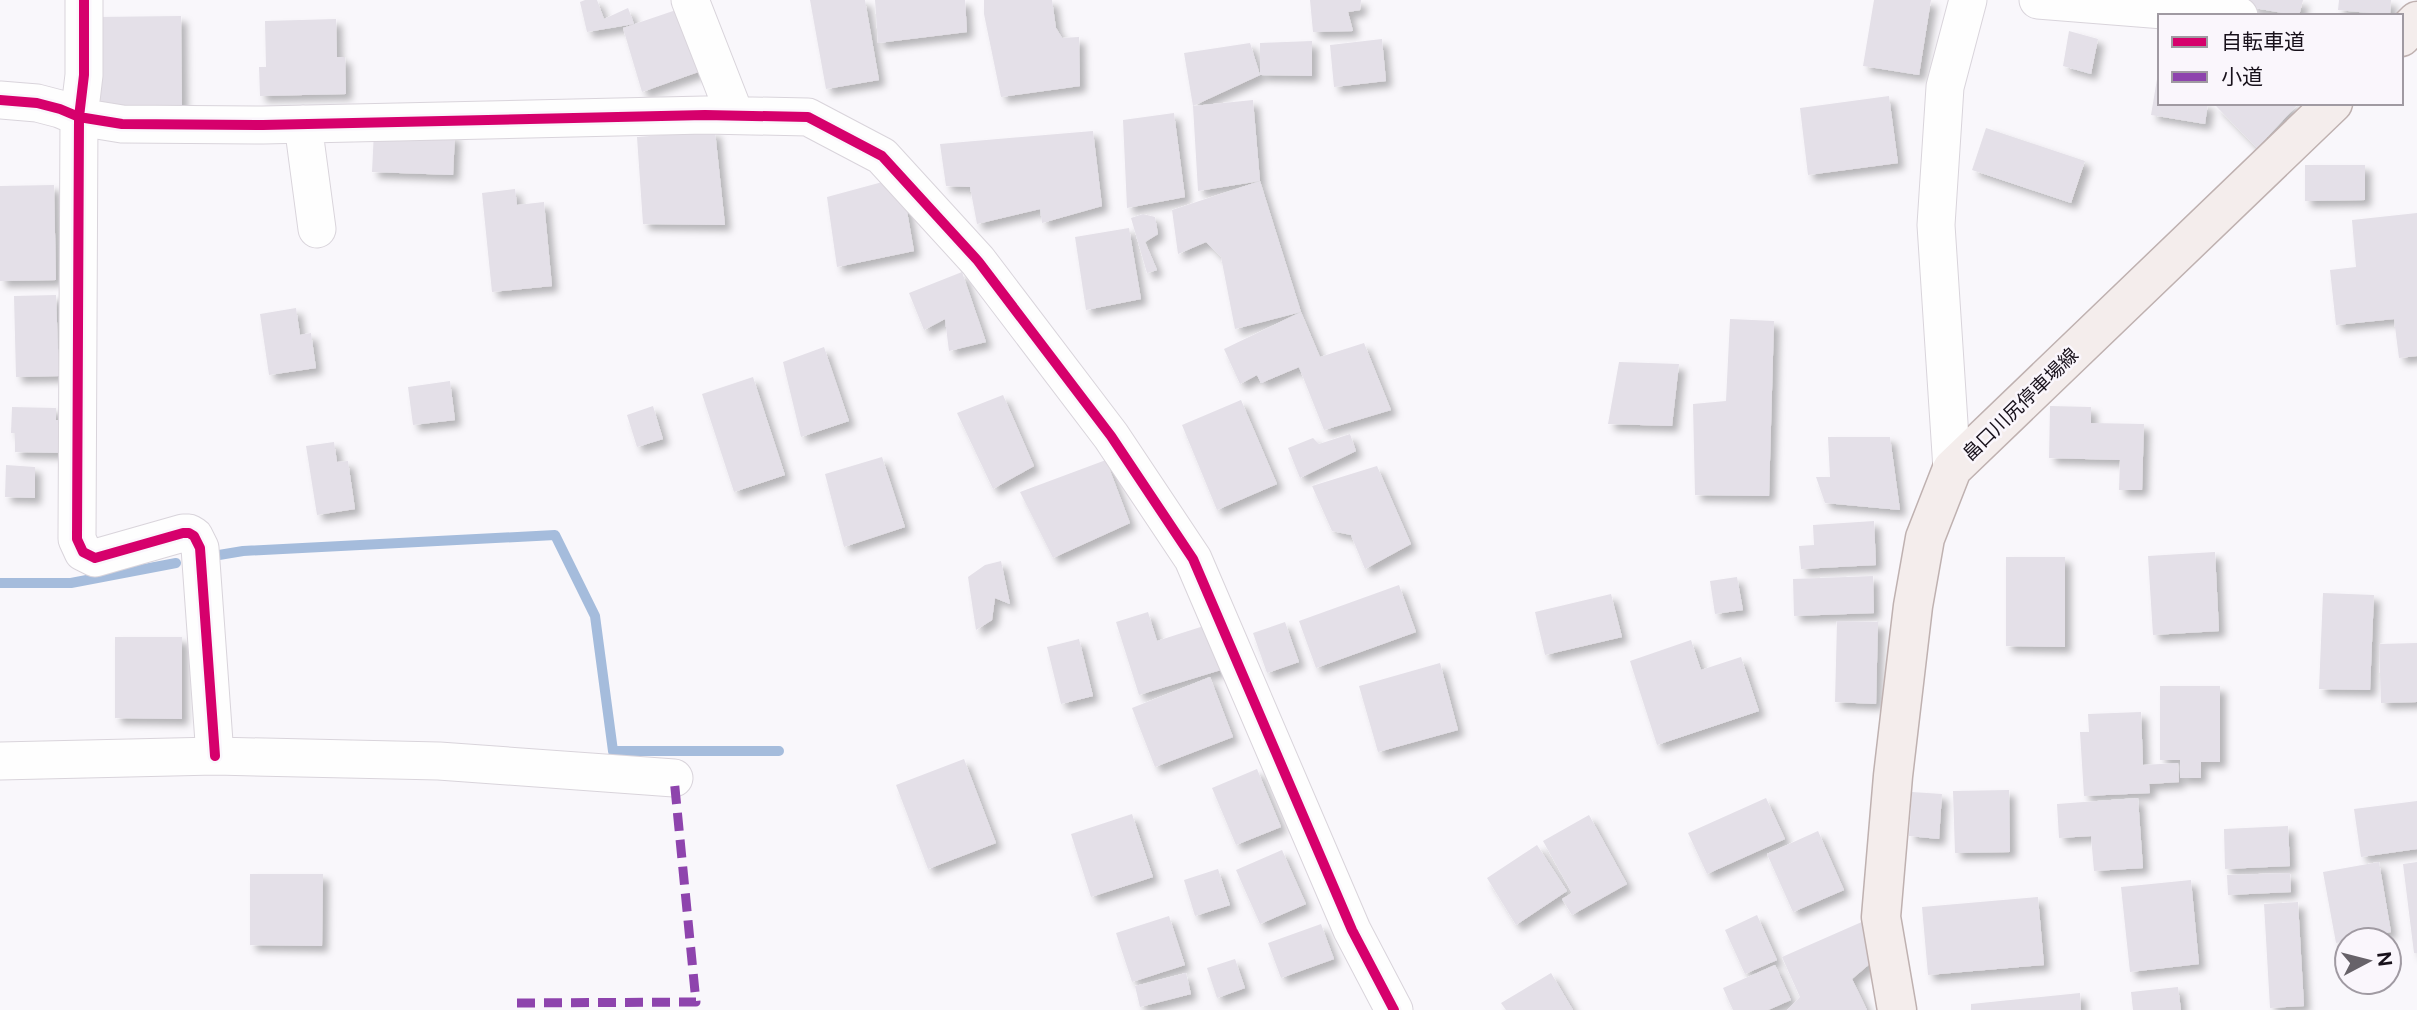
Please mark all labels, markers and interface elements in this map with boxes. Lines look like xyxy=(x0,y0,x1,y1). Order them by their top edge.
legend xyxy=(2158,14,2403,105)
text: 自転車道 xyxy=(2221,29,2305,54)
text: 小道 xyxy=(2221,64,2263,89)
street label: 畠口川尻停車場線 xyxy=(1958,343,2082,465)
north arrow xyxy=(2333,926,2403,996)
text: N xyxy=(2373,950,2397,968)

